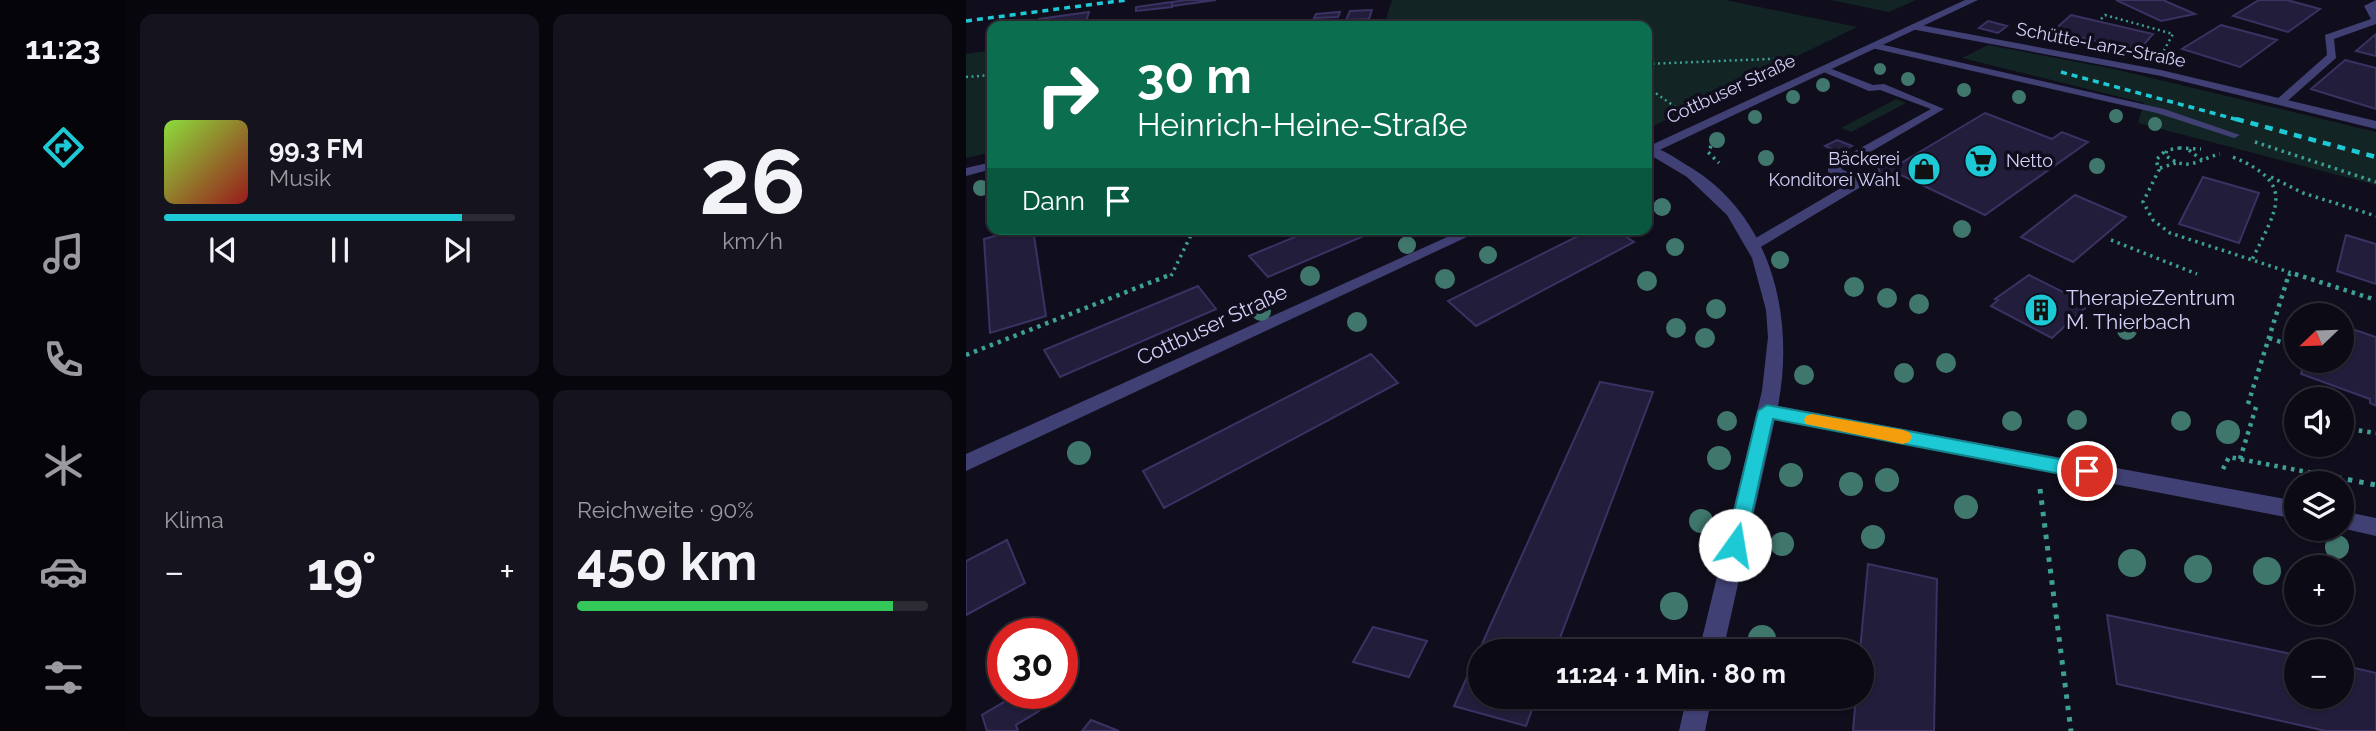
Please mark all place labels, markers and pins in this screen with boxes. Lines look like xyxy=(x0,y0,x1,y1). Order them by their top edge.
supermarket icon: Netto xyxy=(1962,142,2000,180)
place label: Bäckerei Konditorei Wahl xyxy=(1769,148,1900,190)
shop icon: Bäckerei Konditorei Wahl xyxy=(1905,150,1943,188)
place label: Netto xyxy=(2006,150,2053,171)
place label: TherapieZentrum M. Thierbach xyxy=(2066,285,2235,334)
building icon: TherapieZentrum M. Thierbach xyxy=(2022,291,2060,329)
pin xyxy=(2057,441,2117,501)

